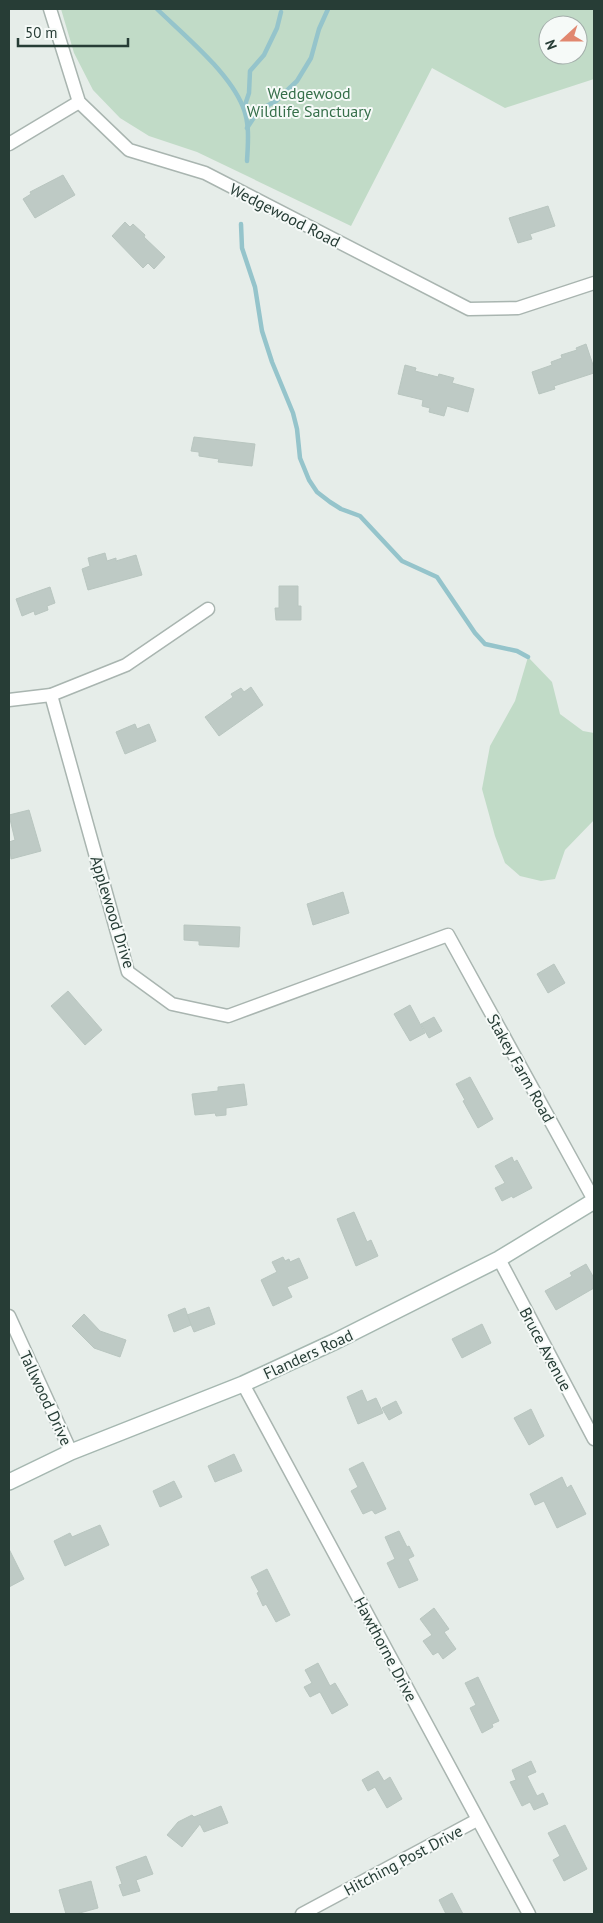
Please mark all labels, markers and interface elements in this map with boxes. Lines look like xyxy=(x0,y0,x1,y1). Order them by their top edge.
scale bar xyxy=(18,15,128,47)
north arrow xyxy=(538,15,588,65)
text: 50 m xyxy=(25,23,58,42)
text: N xyxy=(541,37,561,52)
park label: Wedgewood Wildlife Sanctuary xyxy=(247,83,372,121)
street label: Wedgewood Road xyxy=(226,179,344,251)
street label: Applewood Drive xyxy=(86,853,140,971)
street label: Stakey Farm Road xyxy=(483,1010,559,1126)
street label: Bruce Avenue xyxy=(516,1304,576,1394)
street label: Flanders Road xyxy=(260,1325,356,1383)
street label: Tallwood Drive xyxy=(15,1348,77,1448)
street label: Hawthorne Drive xyxy=(350,1593,422,1705)
street label: Hitching Post Drive xyxy=(340,1820,466,1900)

